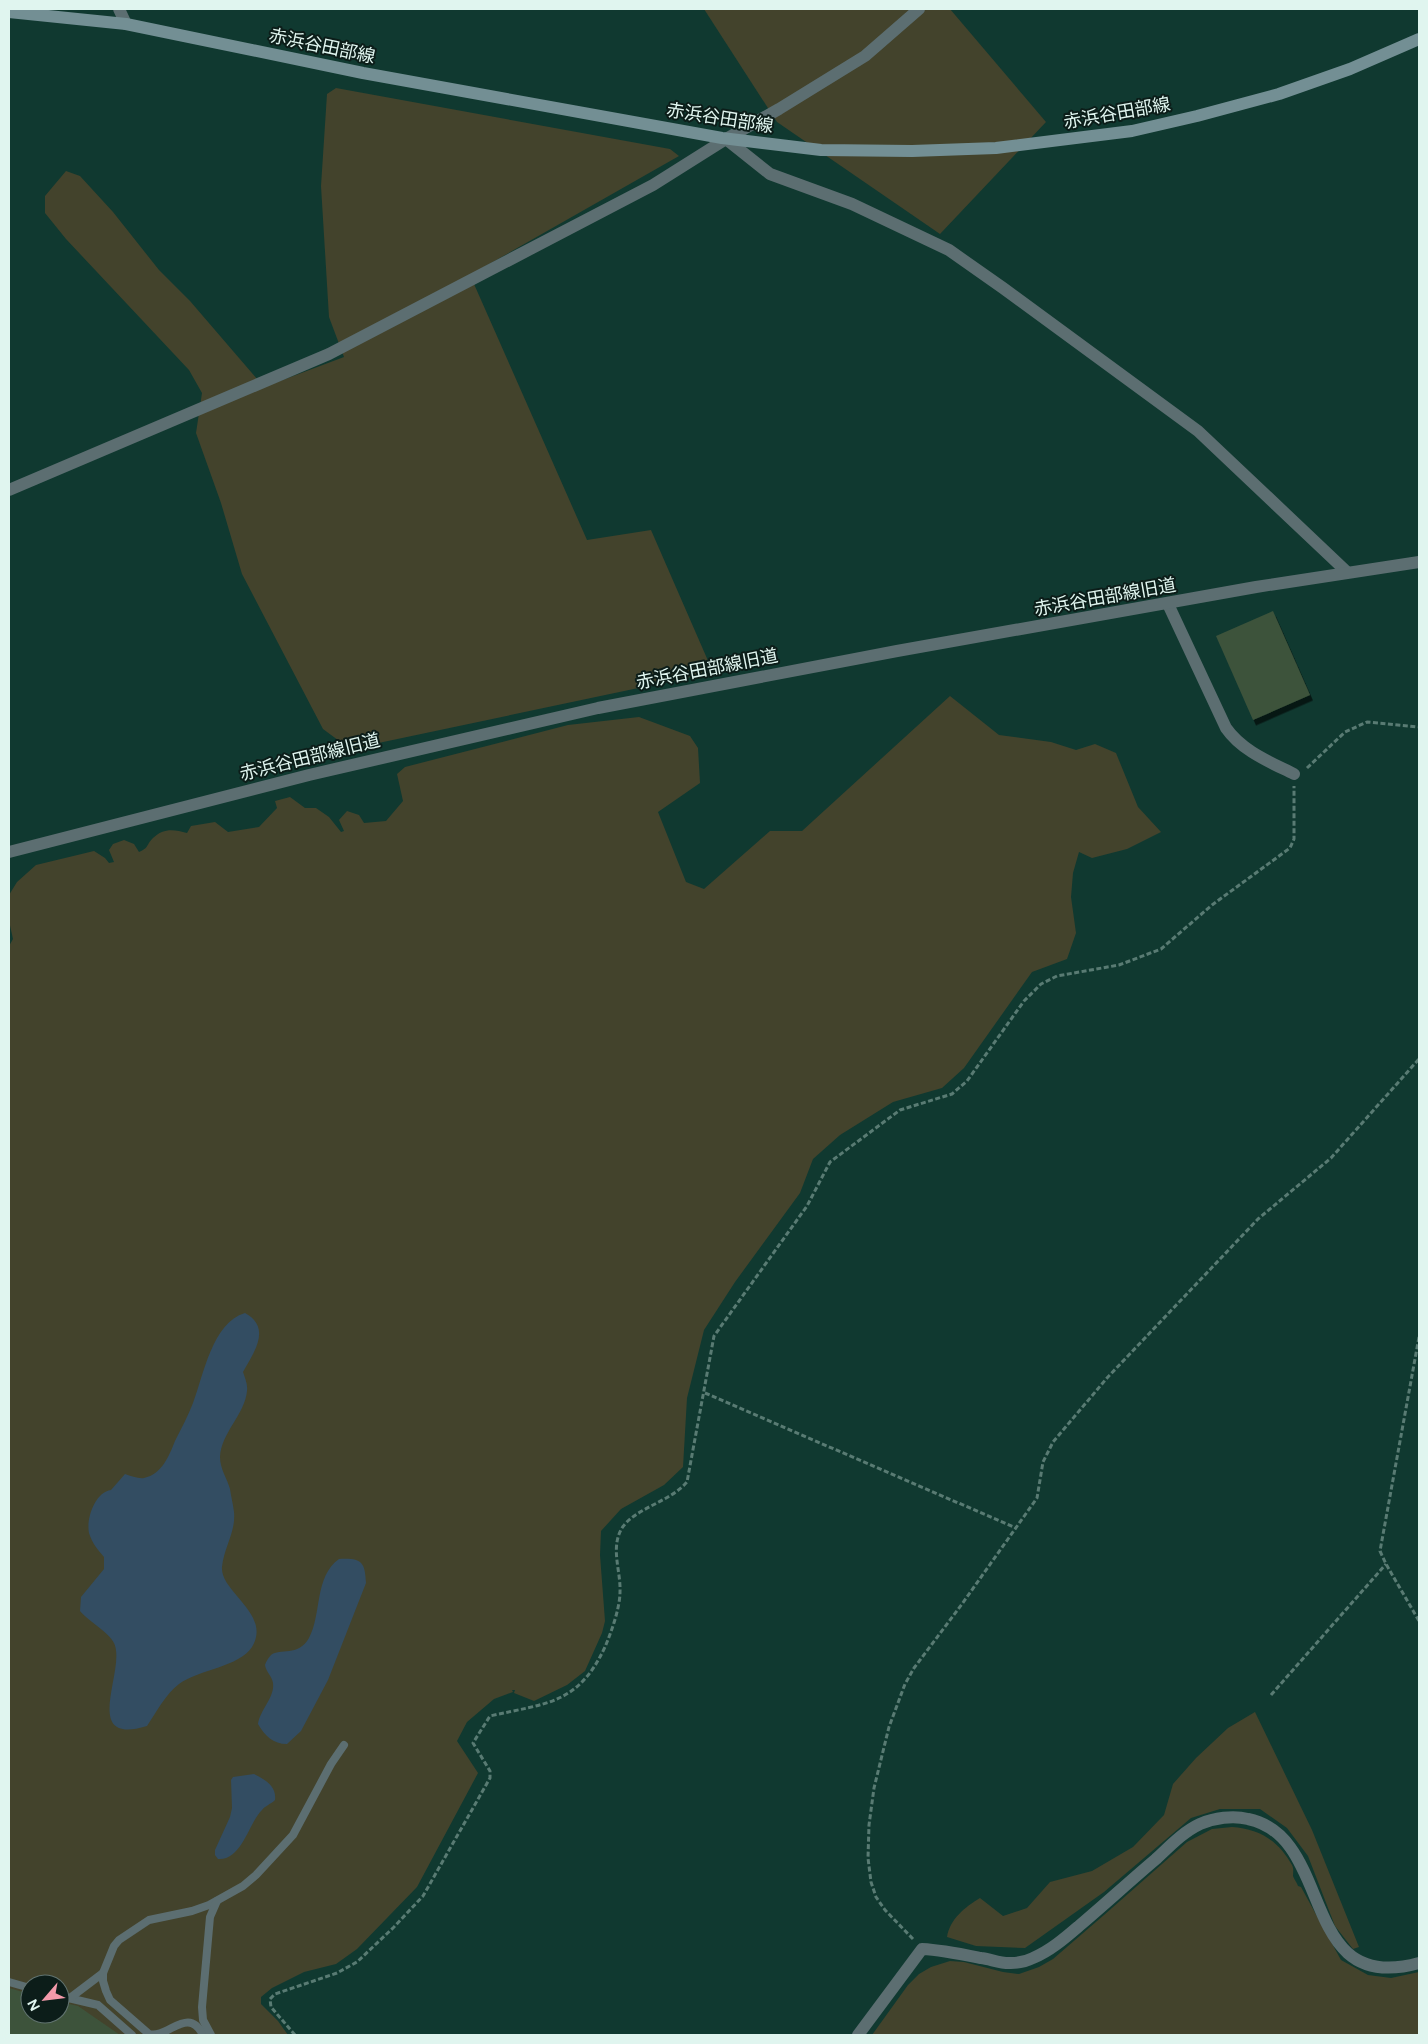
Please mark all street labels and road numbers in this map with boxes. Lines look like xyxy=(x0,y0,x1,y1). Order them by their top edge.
street label: 赤浜谷田部線 xyxy=(267,24,377,68)
street label: 赤浜谷田部線 xyxy=(1062,93,1172,133)
street label: 赤浜谷田部線 xyxy=(665,99,775,137)
street label: 赤浜谷田部線旧道 xyxy=(1032,574,1178,620)
street label: 赤浜谷田部線旧道 xyxy=(634,644,780,694)
street label: 赤浜谷田部線旧道 xyxy=(237,729,383,785)

